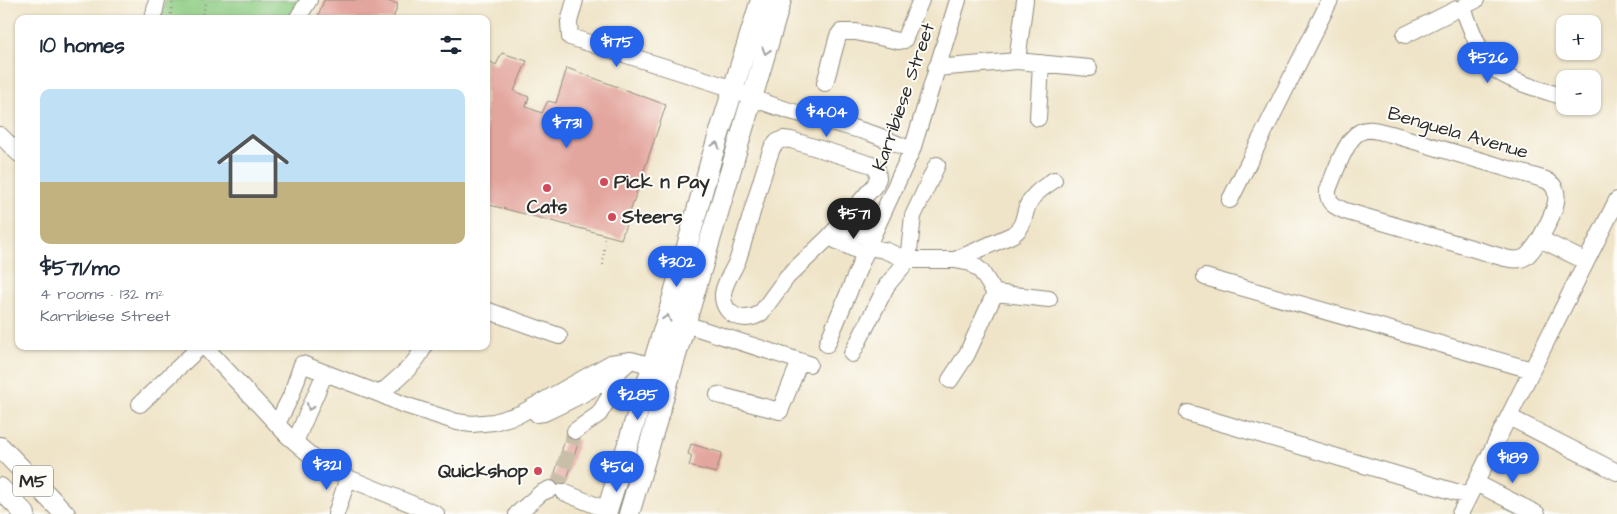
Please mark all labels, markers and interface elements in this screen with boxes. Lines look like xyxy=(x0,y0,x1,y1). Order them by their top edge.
map controls xyxy=(1556,15,1601,115)
button: + xyxy=(1556,15,1601,60)
street label: Karribiese Street xyxy=(866,19,942,175)
pin: $175 xyxy=(587,26,647,68)
text: 10 homes xyxy=(40,31,125,60)
icon: filters xyxy=(437,31,465,59)
text: $175 xyxy=(601,31,633,53)
pin: $526 xyxy=(1458,42,1518,84)
one-way arrow xyxy=(761,46,771,54)
text: $526 xyxy=(1468,47,1508,69)
button: − xyxy=(1556,70,1601,115)
pin: $404 xyxy=(797,96,857,138)
street label: Benguela Avenue xyxy=(1384,100,1531,167)
text: $404 xyxy=(807,101,847,123)
pin: $731 xyxy=(537,106,597,149)
text: $731 xyxy=(553,112,581,134)
icon: home xyxy=(208,121,298,211)
one-way arrow xyxy=(710,142,720,150)
place label: Pick n Pay xyxy=(614,169,710,197)
marker: Pick n Pay xyxy=(598,176,610,188)
marker: Cats xyxy=(541,182,553,194)
place label: Cats xyxy=(527,194,568,221)
pin: $571 xyxy=(824,198,884,240)
text: $571 xyxy=(838,203,870,225)
place label: Steers xyxy=(621,204,683,231)
marker: Steers xyxy=(606,211,618,223)
pin: $302 xyxy=(647,246,707,288)
text: $302 xyxy=(659,251,695,273)
text: $571/mo xyxy=(40,254,120,283)
text: 4 rooms · 132 m² xyxy=(40,283,164,305)
text: Karribiese Street xyxy=(40,305,170,327)
one-way arrow xyxy=(661,315,671,323)
pin: $285 xyxy=(608,378,668,421)
text: $285 xyxy=(618,384,658,406)
one-way arrow xyxy=(305,403,315,411)
pin: $189 xyxy=(1483,442,1543,484)
text: $189 xyxy=(1498,447,1528,469)
pin: $321 xyxy=(297,448,357,491)
pin: $561 xyxy=(587,450,647,493)
text: $321 xyxy=(313,454,341,476)
text: $561 xyxy=(601,456,633,478)
place label: Quickshop xyxy=(438,458,528,485)
marker: Quickshop xyxy=(532,465,544,477)
road number: M5 xyxy=(13,466,53,496)

